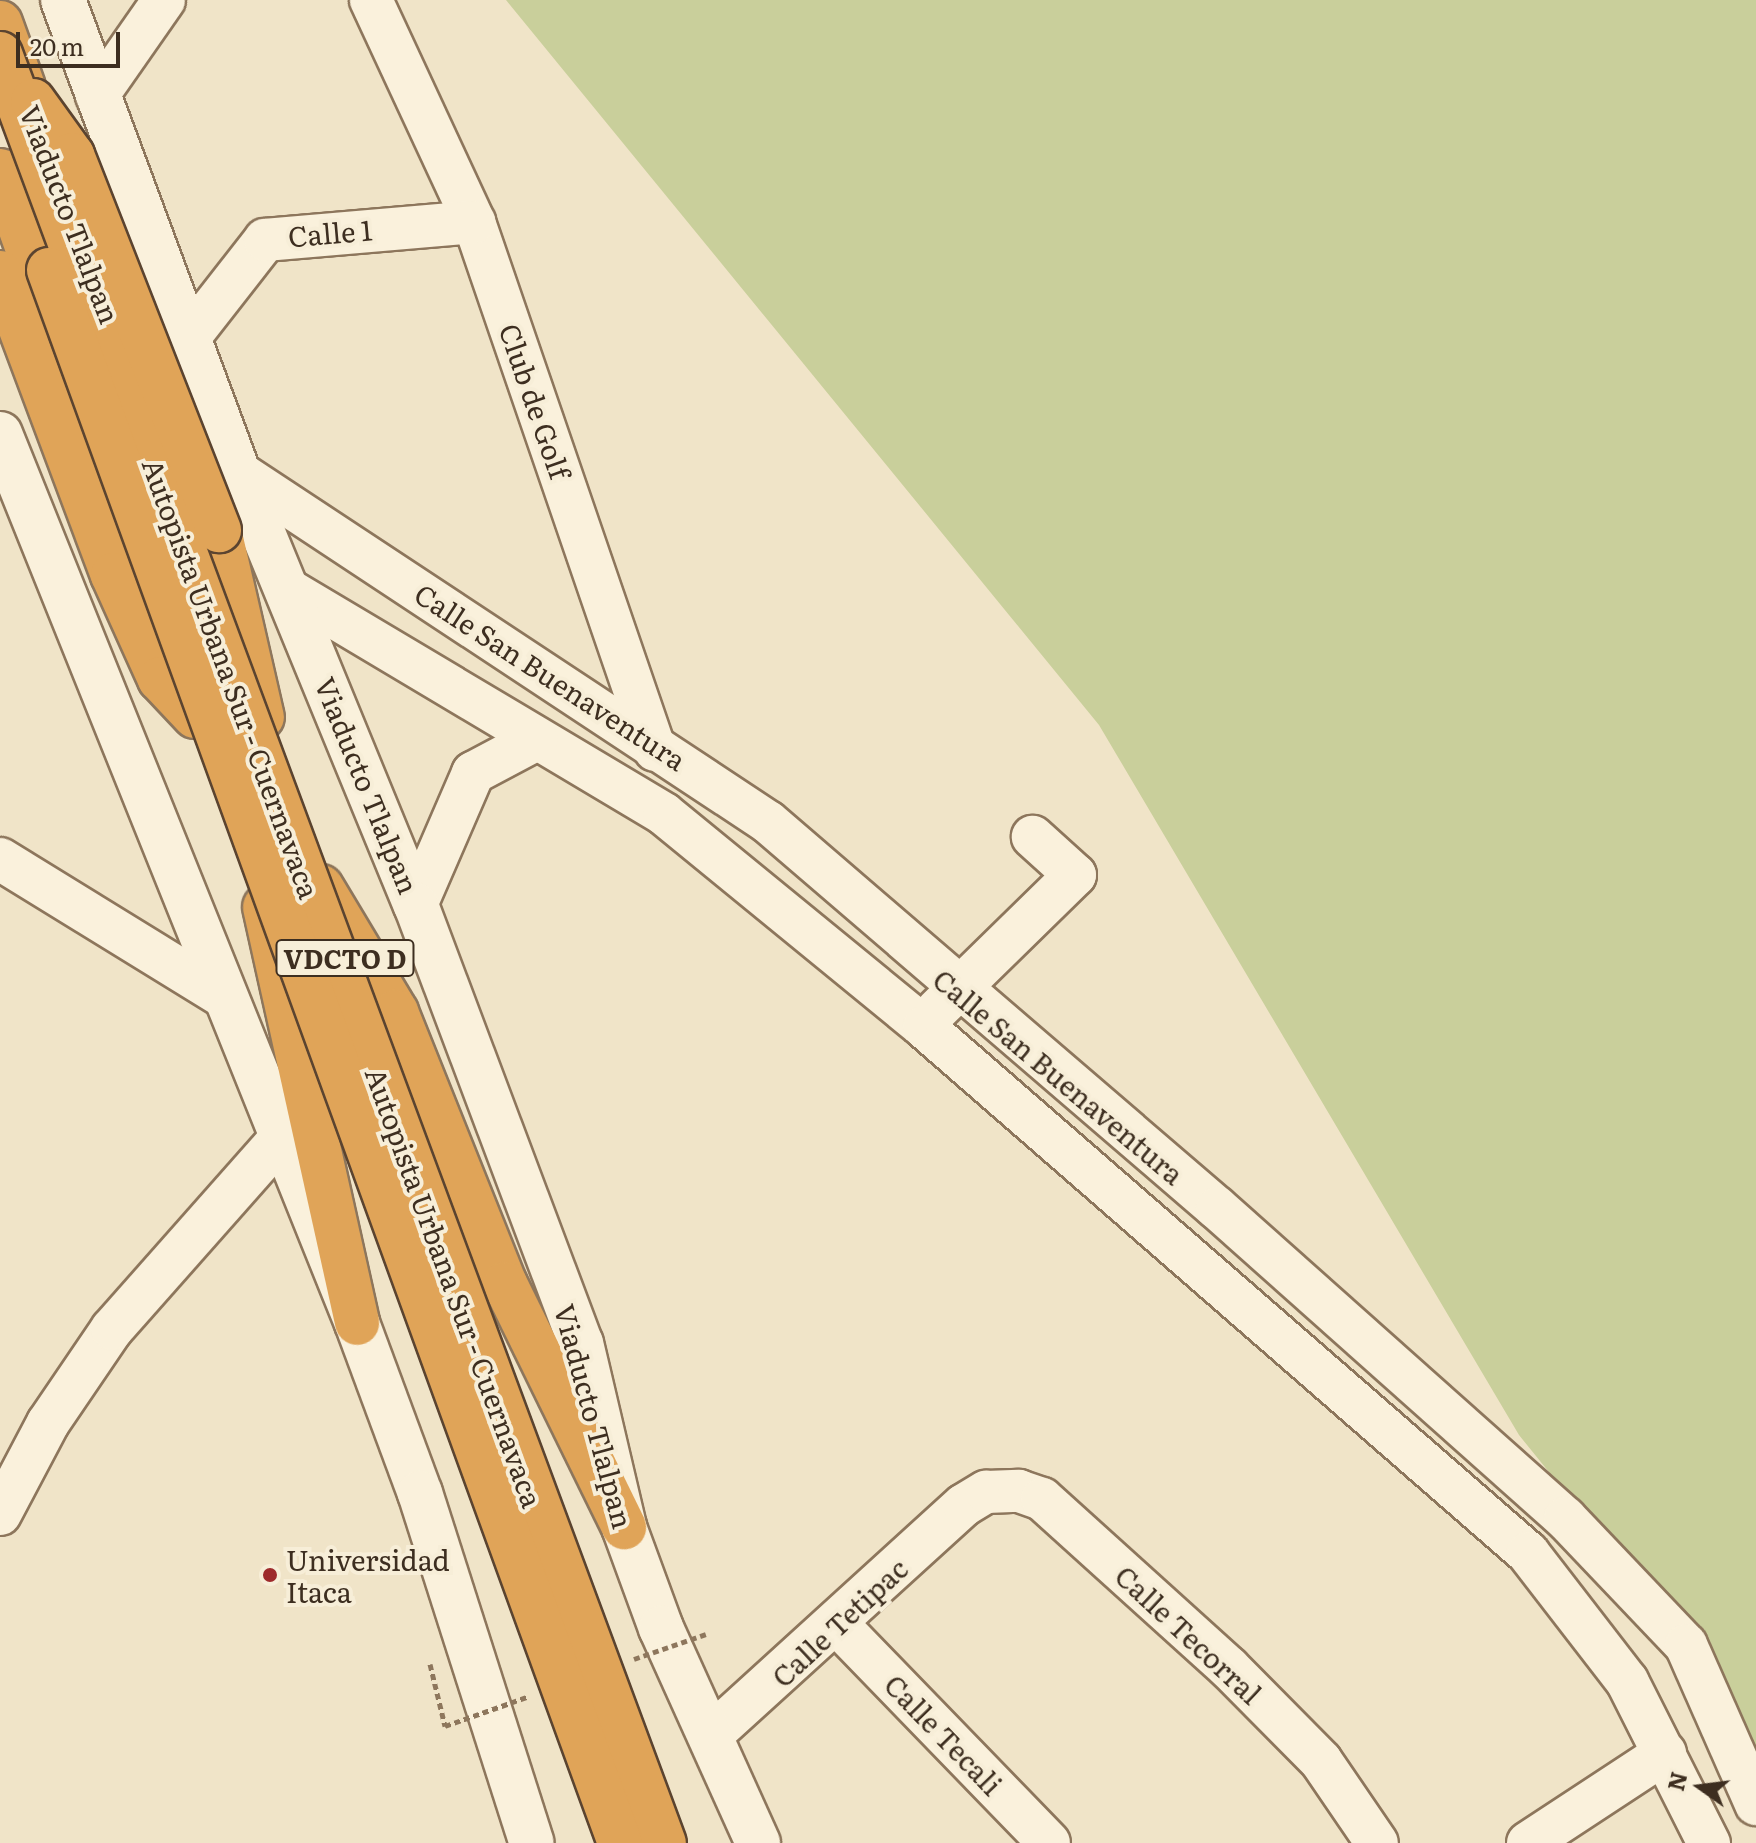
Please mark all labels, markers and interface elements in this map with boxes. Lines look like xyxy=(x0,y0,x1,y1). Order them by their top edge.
scale bar xyxy=(20,16,124,66)
text: 20 m xyxy=(30,28,84,63)
street label: Viaducto Tlalpan xyxy=(14,100,128,328)
street label: Calle 1 xyxy=(287,212,373,252)
street label: Club de Golf xyxy=(494,319,578,483)
street label: Autopista Urbana Sur - Cuernavaca xyxy=(137,453,327,903)
street label: Calle San Buenaventura xyxy=(409,576,693,776)
street label: Viaducto Tlalpan xyxy=(309,672,427,898)
road number: VDCTO D xyxy=(275,936,415,980)
street label: Calle San Buenaventura xyxy=(927,961,1191,1191)
street label: Autopista Urbana Sur - Cuernavaca xyxy=(360,1062,550,1512)
street label: Viaducto Tlalpan xyxy=(549,1300,641,1532)
place label: Universidad Itaca xyxy=(286,1542,450,1608)
street label: Calle Tetipac xyxy=(764,1551,914,1693)
street label: Calle Tecorral xyxy=(1109,1558,1269,1710)
marker: Universidad Itaca xyxy=(261,1566,279,1584)
street label: Calle Tecali xyxy=(878,1667,1010,1801)
north arrow xyxy=(1660,1747,1740,1827)
text: N xyxy=(1658,1768,1694,1794)

